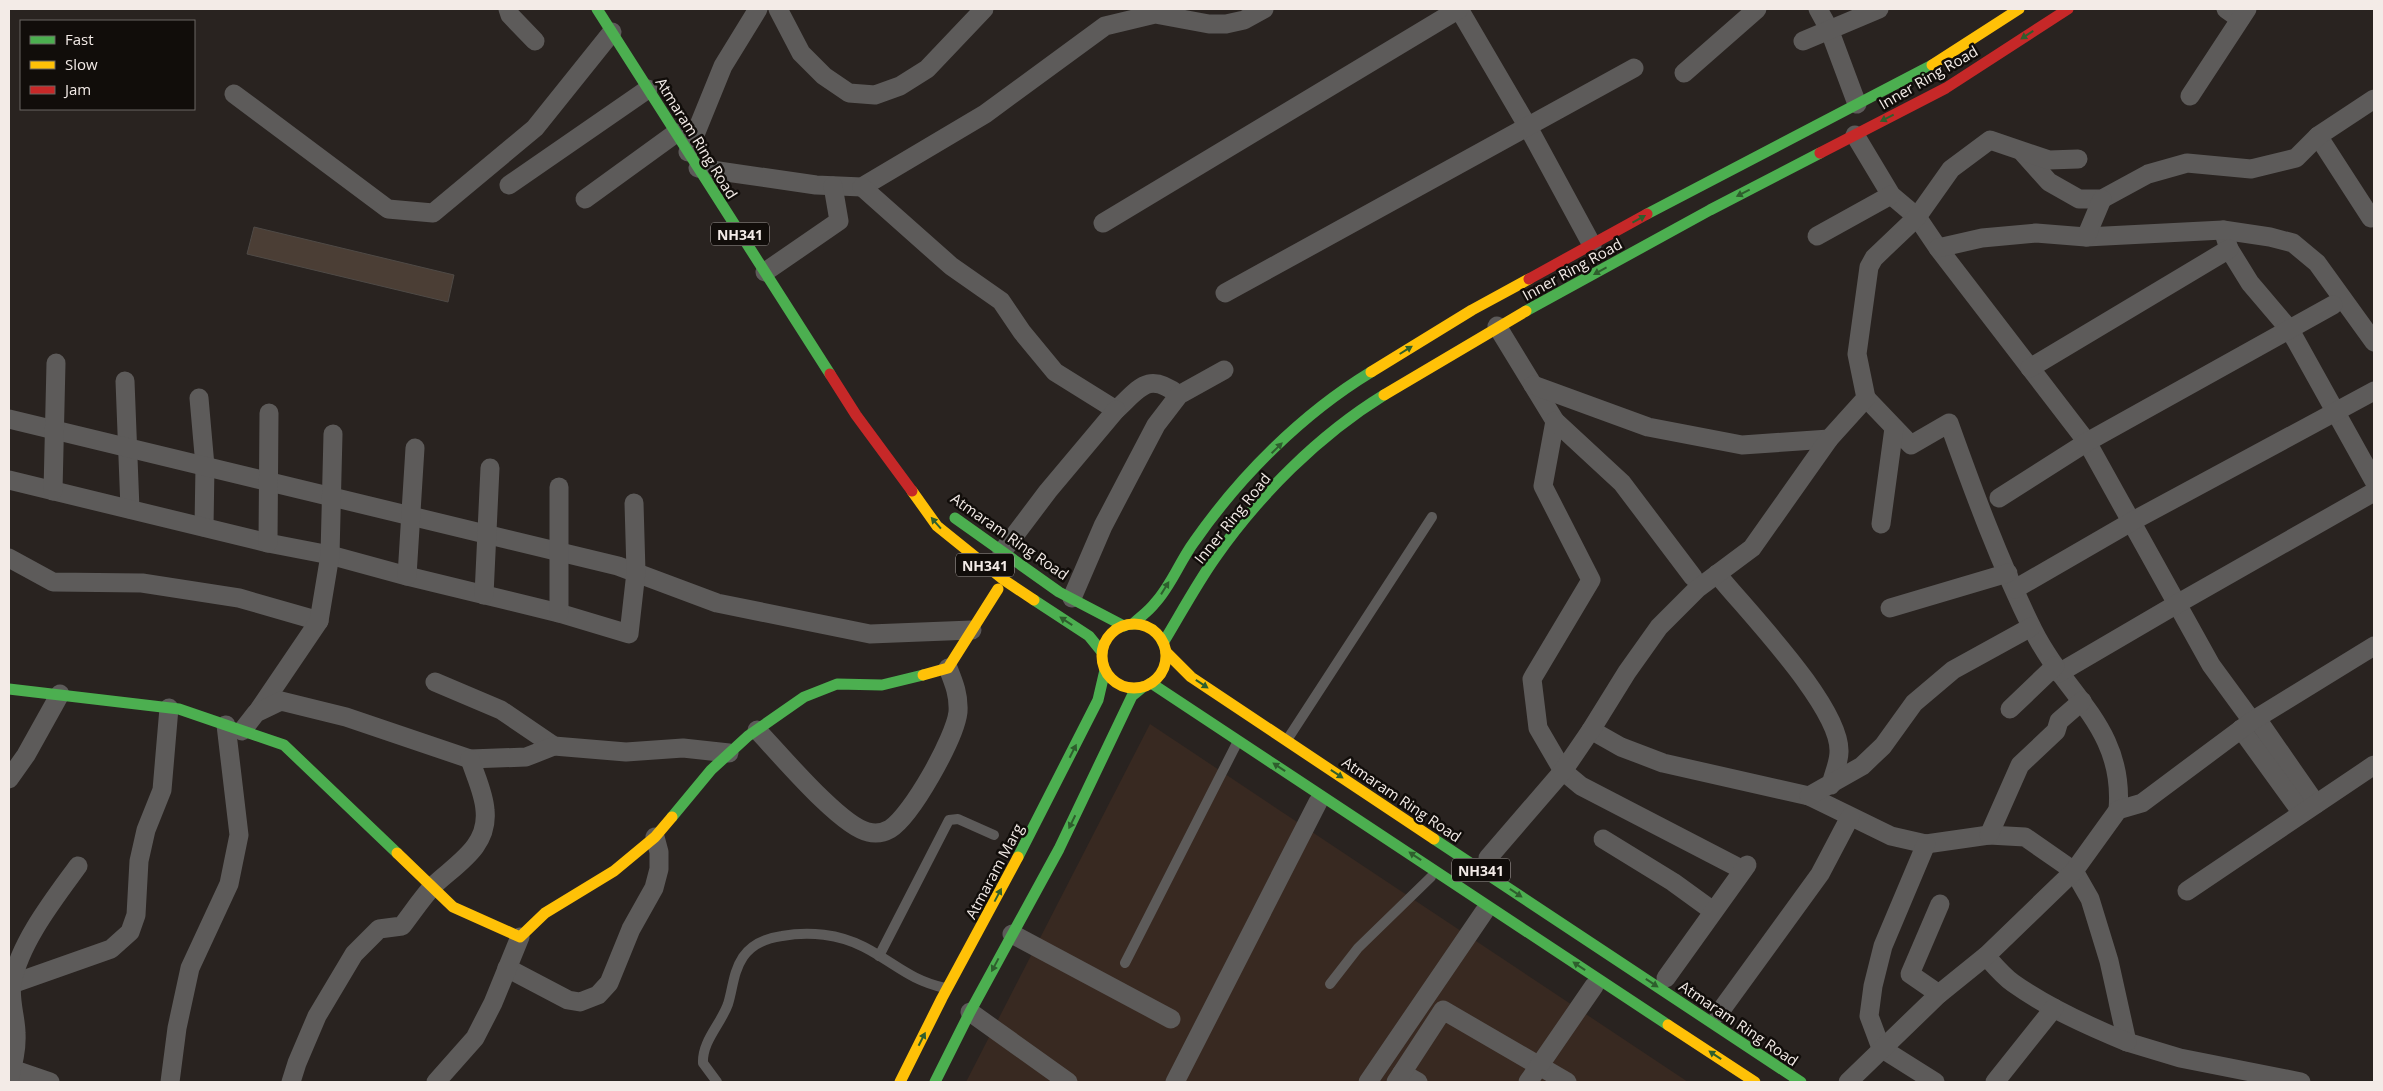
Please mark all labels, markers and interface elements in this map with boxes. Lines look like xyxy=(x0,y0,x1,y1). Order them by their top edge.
legend xyxy=(20,20,195,110)
text: Fast xyxy=(65,29,94,49)
one-way arrow xyxy=(2020,31,2034,40)
street label: Inner Ring Road xyxy=(1875,41,1981,113)
text: Slow xyxy=(65,54,98,74)
street label: Atmaram Ring Road xyxy=(652,74,742,202)
text: Jam xyxy=(63,79,91,99)
one-way arrow xyxy=(1880,114,1895,122)
one-way arrow xyxy=(1736,189,1750,197)
one-way arrow xyxy=(1632,214,1645,223)
road number: NH341 xyxy=(711,222,769,245)
street label: Inner Ring Road xyxy=(1519,233,1625,305)
one-way arrow xyxy=(1594,266,1607,275)
one-way arrow xyxy=(1399,346,1413,355)
one-way arrow xyxy=(1270,442,1282,454)
street label: Inner Ring Road xyxy=(1189,469,1275,567)
street label: Atmaram Ring Road xyxy=(947,488,1073,584)
one-way arrow xyxy=(931,517,942,530)
road number: NH341 xyxy=(956,554,1014,576)
one-way arrow xyxy=(1161,581,1170,595)
one-way arrow xyxy=(1059,616,1072,625)
one-way arrow xyxy=(1195,679,1209,689)
one-way arrow xyxy=(1069,744,1077,758)
street label: Atmaram Ring Road xyxy=(1339,752,1465,846)
one-way arrow xyxy=(1272,762,1286,771)
one-way arrow xyxy=(1330,770,1344,779)
one-way arrow xyxy=(1067,814,1076,829)
street label: Atmaram Marg xyxy=(960,820,1028,922)
one-way arrow xyxy=(1408,852,1421,861)
road number: NH341 xyxy=(1452,858,1510,882)
one-way arrow xyxy=(994,888,1002,902)
one-way arrow xyxy=(1509,888,1523,898)
one-way arrow xyxy=(991,958,999,972)
one-way arrow xyxy=(1572,961,1586,970)
street label: Atmaram Ring Road xyxy=(1676,976,1802,1070)
one-way arrow xyxy=(1645,978,1658,988)
one-way arrow xyxy=(918,1031,926,1046)
one-way arrow xyxy=(1708,1050,1721,1060)

